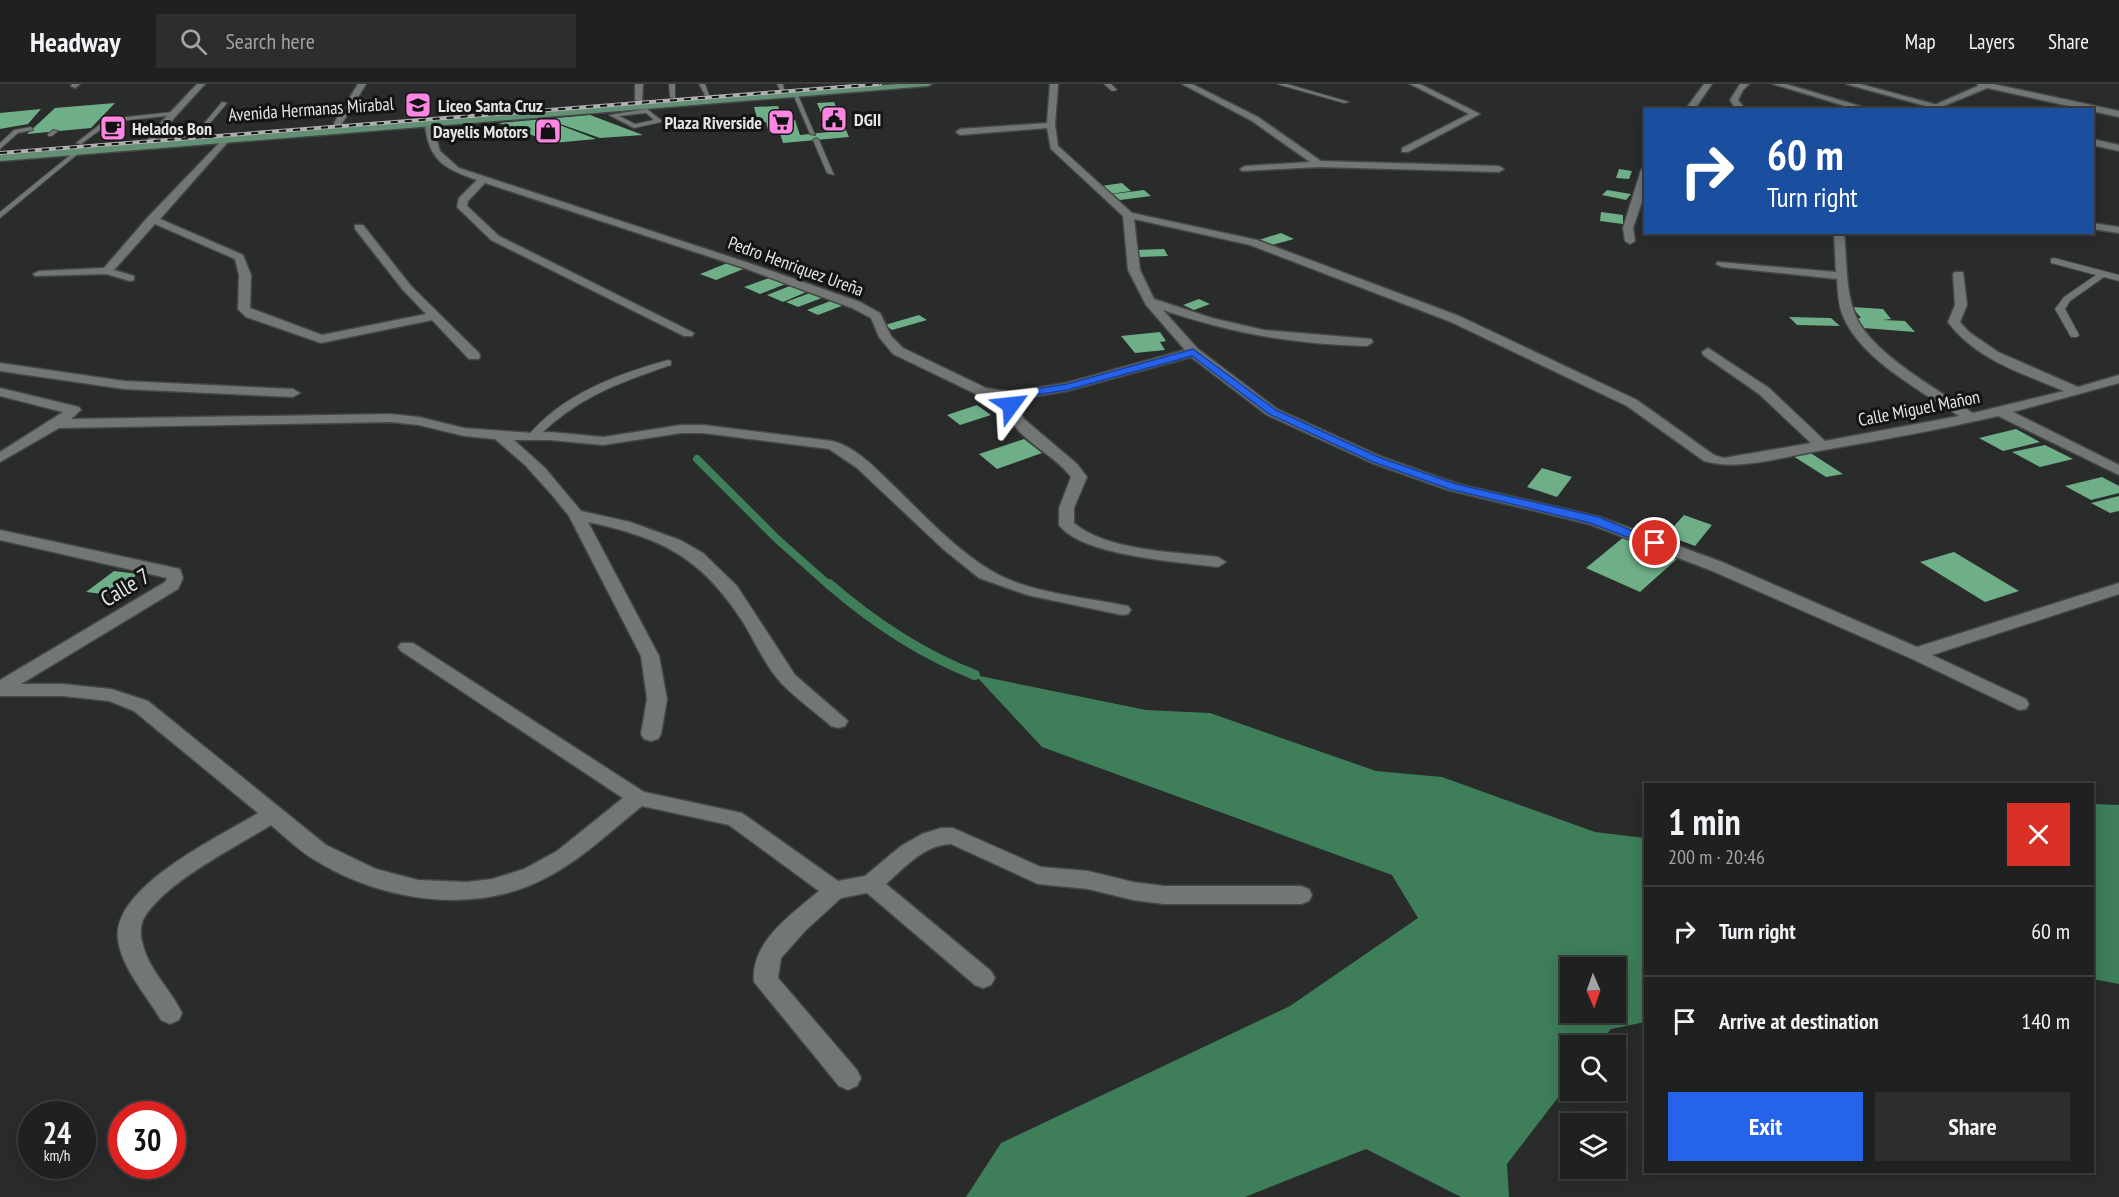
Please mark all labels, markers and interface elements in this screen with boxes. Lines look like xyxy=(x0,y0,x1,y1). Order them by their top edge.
search box xyxy=(156,14,576,68)
text: Headway xyxy=(30,23,120,60)
icon: search xyxy=(177,25,210,58)
text: Search here xyxy=(225,27,315,55)
text: Map xyxy=(1905,28,1936,55)
text: Layers xyxy=(1969,28,2015,55)
text: Share xyxy=(2048,28,2089,55)
school or university icon: Liceo Santa Cruz xyxy=(403,90,433,120)
street label: Avenida Hermanas Mirabal xyxy=(228,92,395,126)
place label: Liceo Santa Cruz xyxy=(438,94,543,117)
public building icon: DGII xyxy=(819,104,849,134)
supermarket icon: Plaza Riverside xyxy=(766,107,796,137)
place label: DGII xyxy=(854,108,881,131)
place label: Plaza Riverside xyxy=(664,111,762,134)
cafe icon: Helados Bon xyxy=(98,113,128,143)
shop icon: Dayelis Motors xyxy=(533,116,563,146)
place label: Helados Bon xyxy=(132,117,212,140)
place label: Dayelis Motors xyxy=(433,120,528,143)
text: 60 m xyxy=(1767,127,1844,182)
icon: right xyxy=(1668,132,1746,210)
text: Turn right xyxy=(1767,180,1858,214)
street label: Pedro Henriquez Ureña xyxy=(725,231,867,301)
position arrow xyxy=(979,373,1043,437)
street label: Calle Miguel Mañon xyxy=(1856,385,1982,431)
pin xyxy=(1629,517,1680,568)
icon: arrive xyxy=(1638,526,1671,559)
street label: Calle 7 xyxy=(95,561,155,613)
text: 1 min xyxy=(1668,798,1741,845)
button: close xyxy=(2007,803,2070,866)
text: 200 m · 20:46 xyxy=(1668,844,1765,870)
icon: right xyxy=(1668,915,1701,948)
text: Turn right xyxy=(1719,917,1796,945)
text: 60 m xyxy=(2031,917,2070,945)
north arrow xyxy=(1560,957,1626,1023)
map controls xyxy=(1560,957,1626,1179)
icon: arrive xyxy=(1668,1005,1701,1038)
text: Arrive at destination xyxy=(1719,1007,1879,1035)
text: 140 m xyxy=(2021,1007,2070,1035)
button: search xyxy=(1560,1035,1626,1101)
button: Exit xyxy=(1668,1092,1863,1161)
button: Share xyxy=(1875,1092,2070,1161)
speed limit sign: 30 xyxy=(108,1101,186,1179)
text: 24 xyxy=(43,1113,71,1152)
button: layers xyxy=(1560,1113,1626,1179)
text: km/h xyxy=(44,1146,70,1165)

